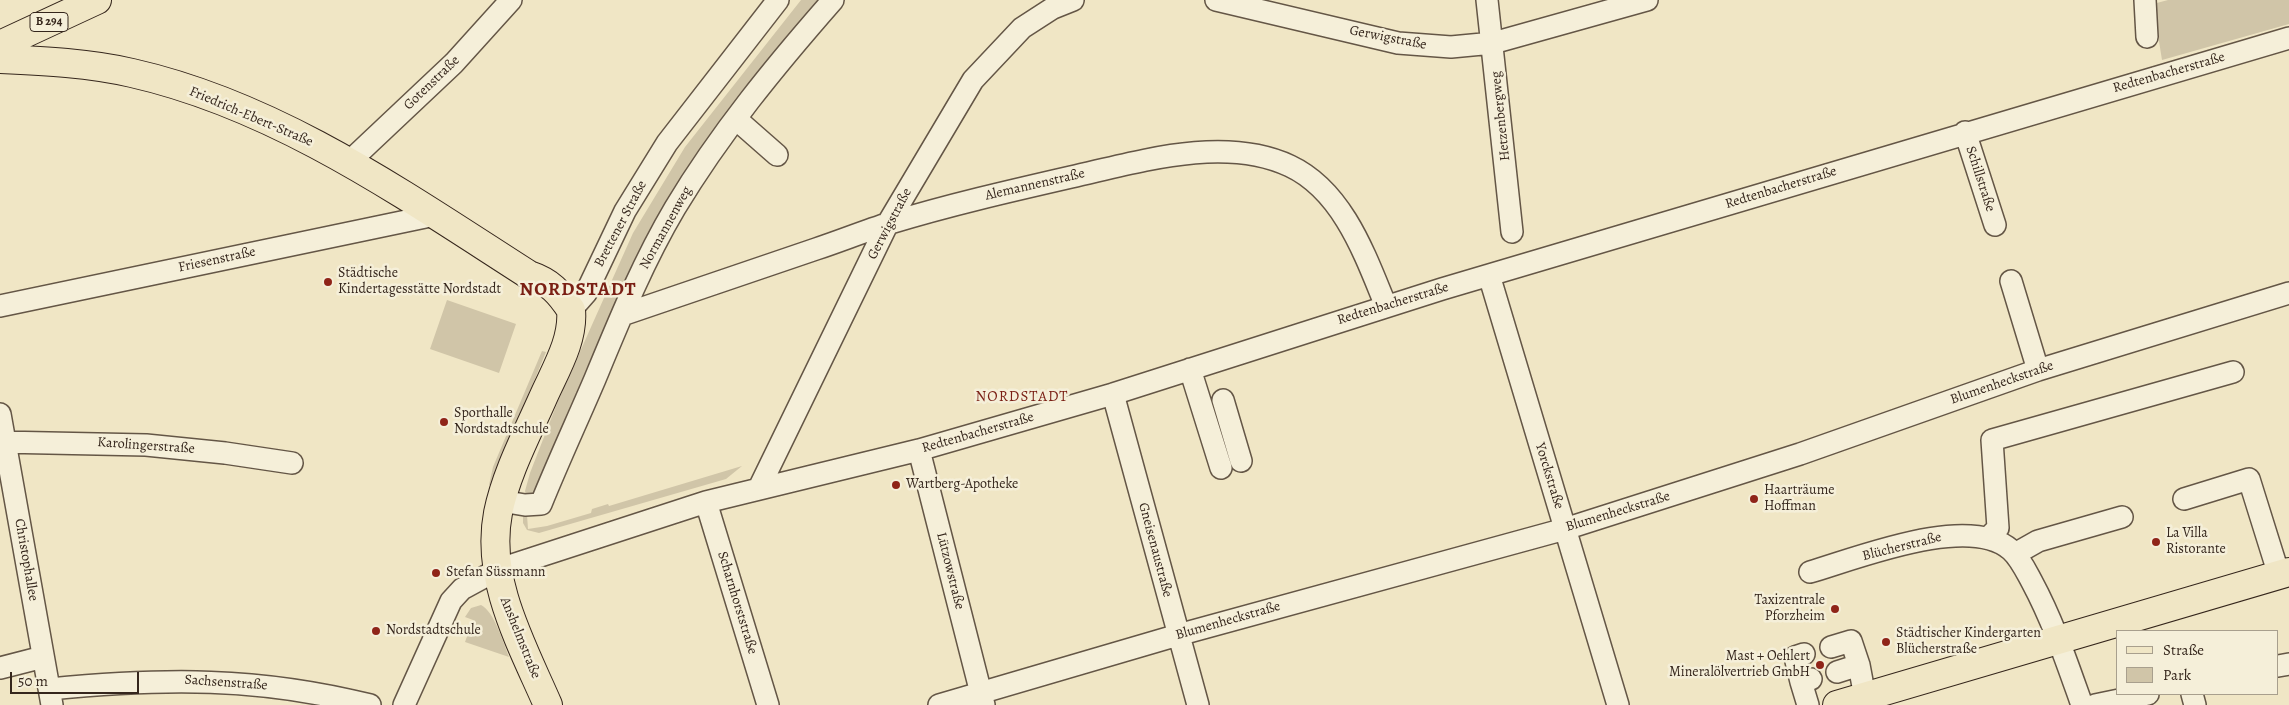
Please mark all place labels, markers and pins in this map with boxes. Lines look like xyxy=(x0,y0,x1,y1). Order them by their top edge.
place label: Städtische Kindertagesstätte Nordstadt xyxy=(338,266,501,298)
marker: Städtische Kindertagesstätte Nordstadt xyxy=(322,276,334,288)
place label: Sporthalle Nordstadtschule xyxy=(454,406,549,438)
marker: Sporthalle Nordstadtschule xyxy=(438,416,450,428)
place label: Wartberg-Apotheke xyxy=(906,477,1018,493)
marker: Wartberg-Apotheke xyxy=(890,479,902,491)
place label: Haarträume Hoffman xyxy=(1764,483,1835,516)
marker: Haarträume Hoffman xyxy=(1748,493,1760,505)
place label: La Villa Ristorante xyxy=(2166,526,2226,558)
marker: La Villa Ristorante xyxy=(2150,536,2162,548)
place label: Stefan Süssmann xyxy=(446,565,546,581)
marker: Stefan Süssmann xyxy=(430,567,442,579)
place label: Taxizentrale Pforzheim xyxy=(1754,593,1825,626)
marker: Taxizentrale Pforzheim xyxy=(1829,603,1841,615)
place label: Nordstadtschule xyxy=(386,623,481,639)
marker: Nordstadtschule xyxy=(370,625,382,637)
place label: Städtischer Kindergarten Blücherstraße xyxy=(1896,626,2041,658)
marker: Städtischer Kindergarten Blücherstraße xyxy=(1880,636,1892,648)
place label: Mast + Oehlert Mineralölvertrieb GmbH xyxy=(1669,649,1810,682)
marker: Mast + Oehlert Mineralölvertrieb GmbH xyxy=(1814,659,1826,671)

